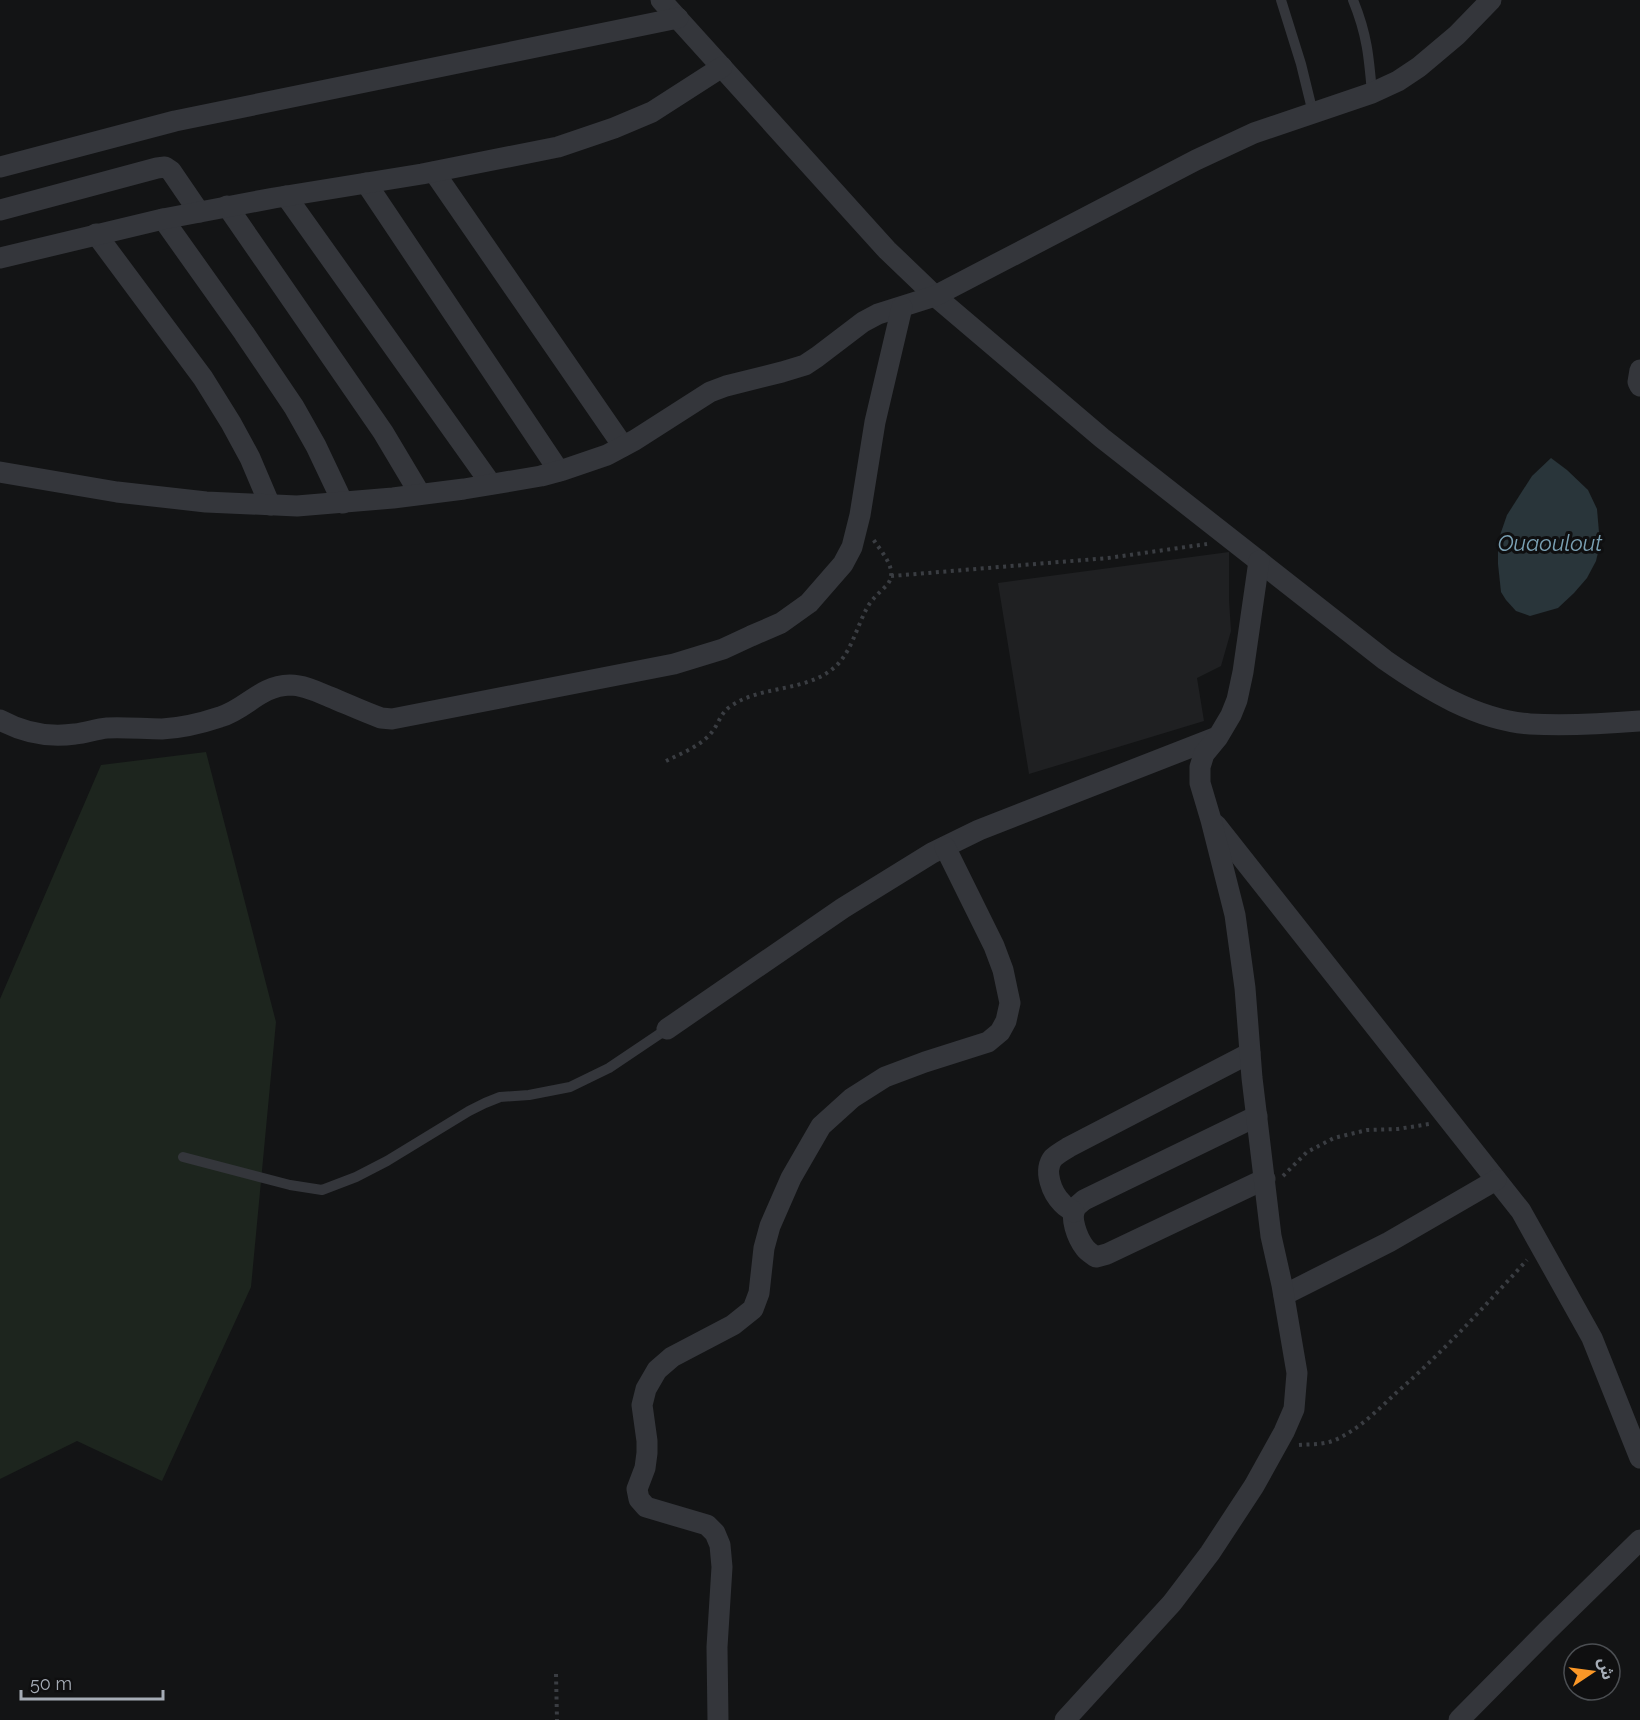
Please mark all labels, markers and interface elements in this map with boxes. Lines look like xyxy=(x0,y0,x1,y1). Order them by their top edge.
water label: Ouaoulout xyxy=(1498,530,1603,556)
north arrow xyxy=(1562,1642,1622,1702)
text: ش xyxy=(1594,1656,1618,1682)
scale bar xyxy=(21,1663,164,1701)
text: 50 m xyxy=(30,1673,72,1694)

